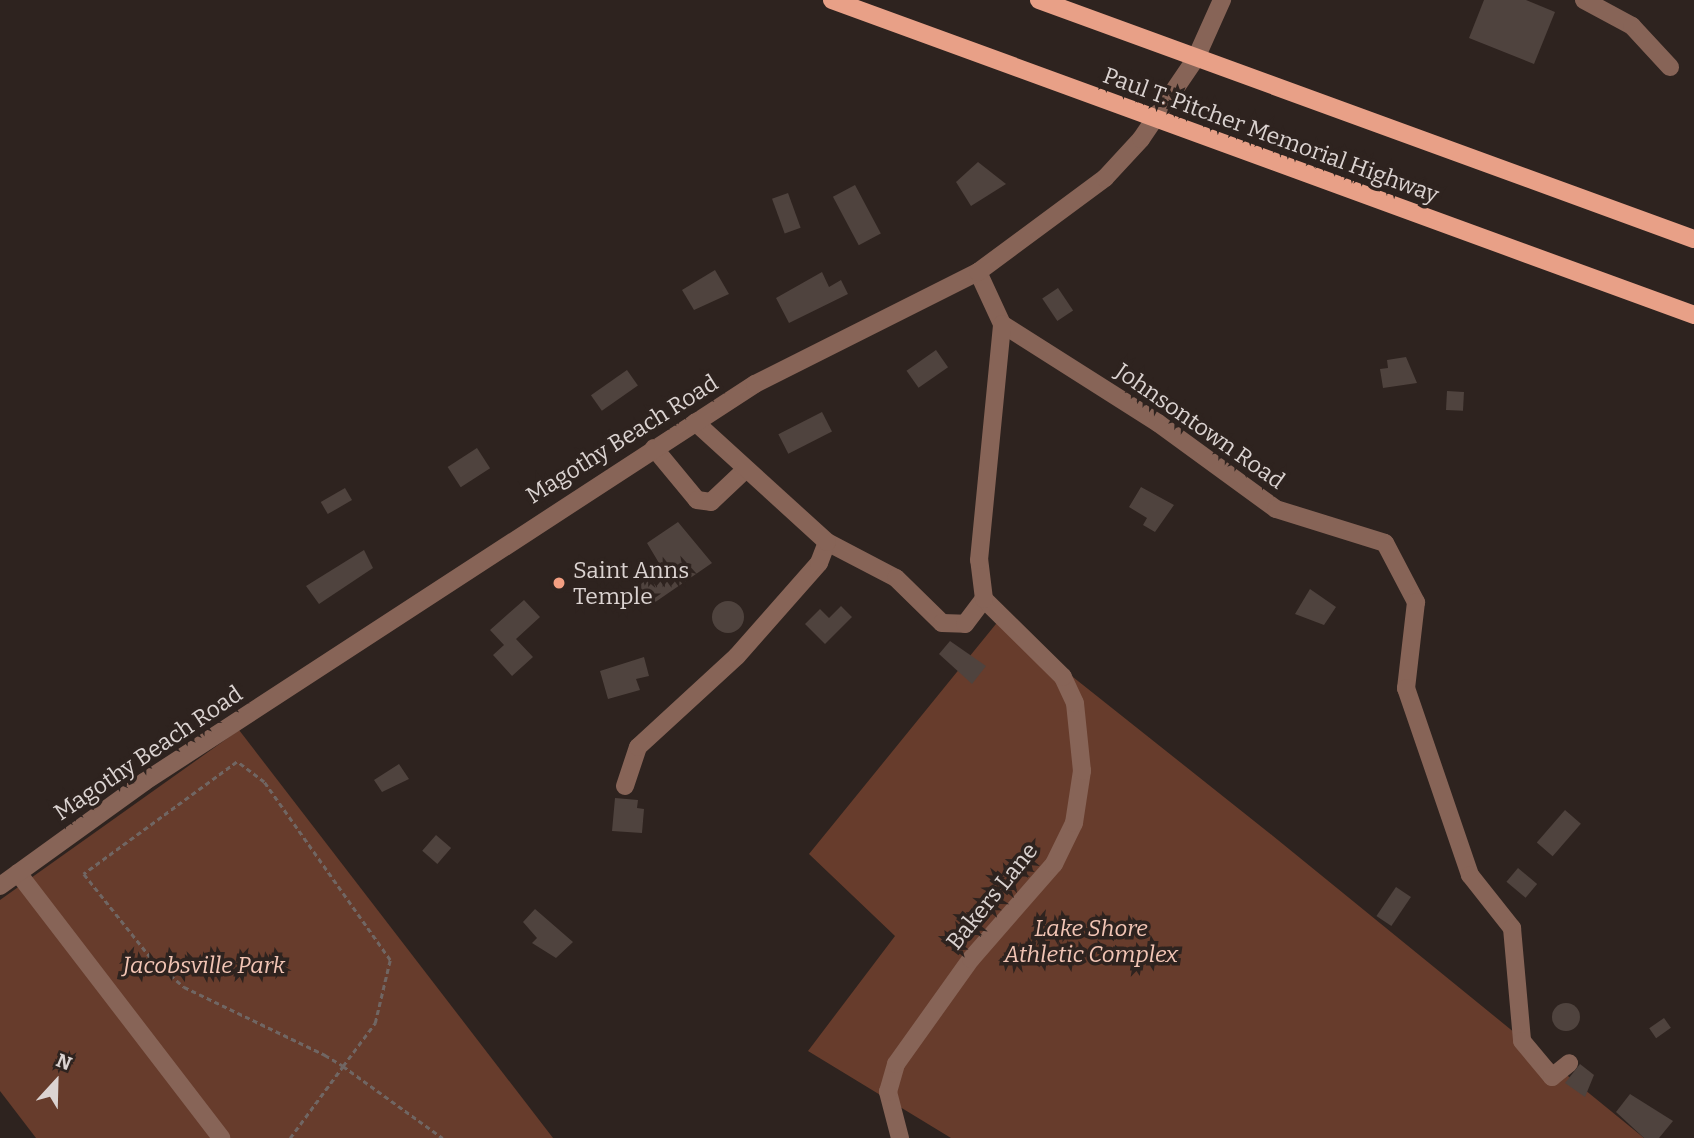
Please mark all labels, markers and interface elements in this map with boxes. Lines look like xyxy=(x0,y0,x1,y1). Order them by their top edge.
street label: Paul T. Pitcher Memorial Highway xyxy=(1099,61,1443,209)
street label: Johnsontown Road xyxy=(1110,357,1290,495)
street label: Magothy Beach Road xyxy=(521,369,723,509)
place label: Saint Anns Temple xyxy=(573,556,689,610)
marker: Saint Anns Temple xyxy=(551,575,567,591)
street label: Magothy Beach Road xyxy=(49,680,247,826)
street label: Bakers Lane xyxy=(941,837,1043,955)
park label: Lake Shore Athletic Complex xyxy=(1004,914,1178,968)
park label: Jacobsville Park xyxy=(123,951,285,979)
north arrow xyxy=(21,1047,91,1117)
text: N xyxy=(53,1049,75,1075)

